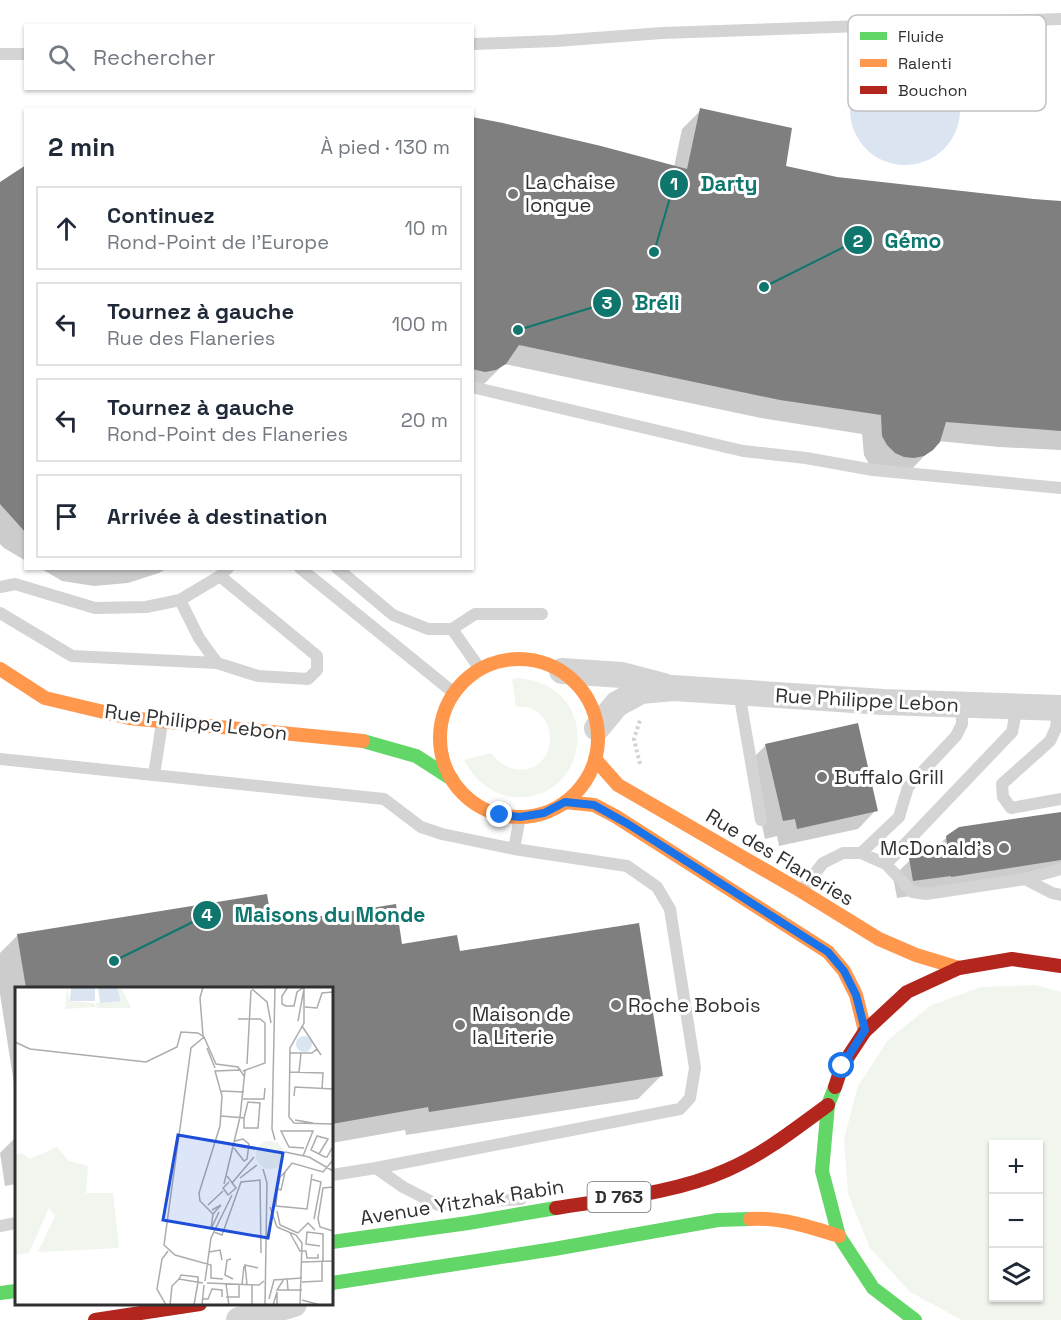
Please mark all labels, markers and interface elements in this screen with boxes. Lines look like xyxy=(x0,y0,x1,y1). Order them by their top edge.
legend xyxy=(848,15,1046,111)
search box xyxy=(24,24,474,90)
text: Fluide xyxy=(898,26,944,47)
icon: search xyxy=(45,41,78,74)
text: Rechercher xyxy=(93,43,215,71)
text: Ralenti xyxy=(898,53,952,74)
text: Bouchon xyxy=(898,80,967,101)
text: 2 min xyxy=(48,130,115,164)
text: À pied · 130 m xyxy=(320,134,450,160)
callout: Darty xyxy=(659,164,770,203)
place label: La chaise longue xyxy=(525,169,616,218)
text: Darty xyxy=(701,170,757,197)
text: 1 xyxy=(670,172,678,195)
marker: La chaise longue xyxy=(506,187,520,201)
text: Continuez xyxy=(107,201,215,229)
icon: ahead xyxy=(50,212,83,245)
text: 10 m xyxy=(404,215,448,241)
callout: Gémo xyxy=(843,221,954,260)
text: Gémo xyxy=(885,227,941,254)
text: Rond-Point de l'Europe xyxy=(107,229,329,255)
text: 2 xyxy=(853,229,864,252)
callout: Bréli xyxy=(592,283,691,322)
text: Bréli xyxy=(634,289,680,316)
text: 3 xyxy=(602,291,613,314)
text: Tournez à gauche xyxy=(107,297,294,325)
icon: left xyxy=(50,308,83,341)
text: 100 m xyxy=(392,311,448,337)
text: Rue des Flaneries xyxy=(107,325,275,351)
text: Tournez à gauche xyxy=(107,393,294,421)
icon: left xyxy=(50,404,83,437)
text: 20 m xyxy=(401,407,448,433)
text: Rond-Point des Flaneries xyxy=(107,421,348,447)
icon: arrive xyxy=(50,500,83,533)
text: Arrivée à destination xyxy=(107,502,328,530)
street label: Rue Philippe Lebon xyxy=(775,682,959,718)
street label: Rue Philippe Lebon xyxy=(103,698,289,746)
place label: Buffalo Grill xyxy=(834,764,944,790)
marker: Buffalo Grill xyxy=(815,770,829,784)
route end xyxy=(486,801,512,827)
street label: Rue des Flaneries xyxy=(701,802,859,912)
place label: McDonald's xyxy=(880,835,992,861)
marker: McDonald's xyxy=(997,841,1011,855)
callout: Maisons du Monde xyxy=(192,895,437,934)
text: Maisons du Monde xyxy=(235,901,425,928)
text: 4 xyxy=(201,903,213,926)
inset map xyxy=(15,987,333,1305)
place label: Roche Bobois xyxy=(628,992,760,1018)
marker: Roche Bobois xyxy=(609,998,623,1012)
place label: Maison de la Literie xyxy=(472,1001,571,1050)
marker: Maison de la Literie xyxy=(453,1018,467,1032)
route start xyxy=(828,1052,854,1078)
map controls xyxy=(989,1140,1043,1302)
button: + xyxy=(989,1140,1043,1194)
street label: Avenue Yitzhak Rabin xyxy=(358,1173,566,1231)
road number: D 763 xyxy=(588,1182,650,1212)
button: − xyxy=(989,1194,1043,1248)
button: layers xyxy=(989,1248,1043,1302)

